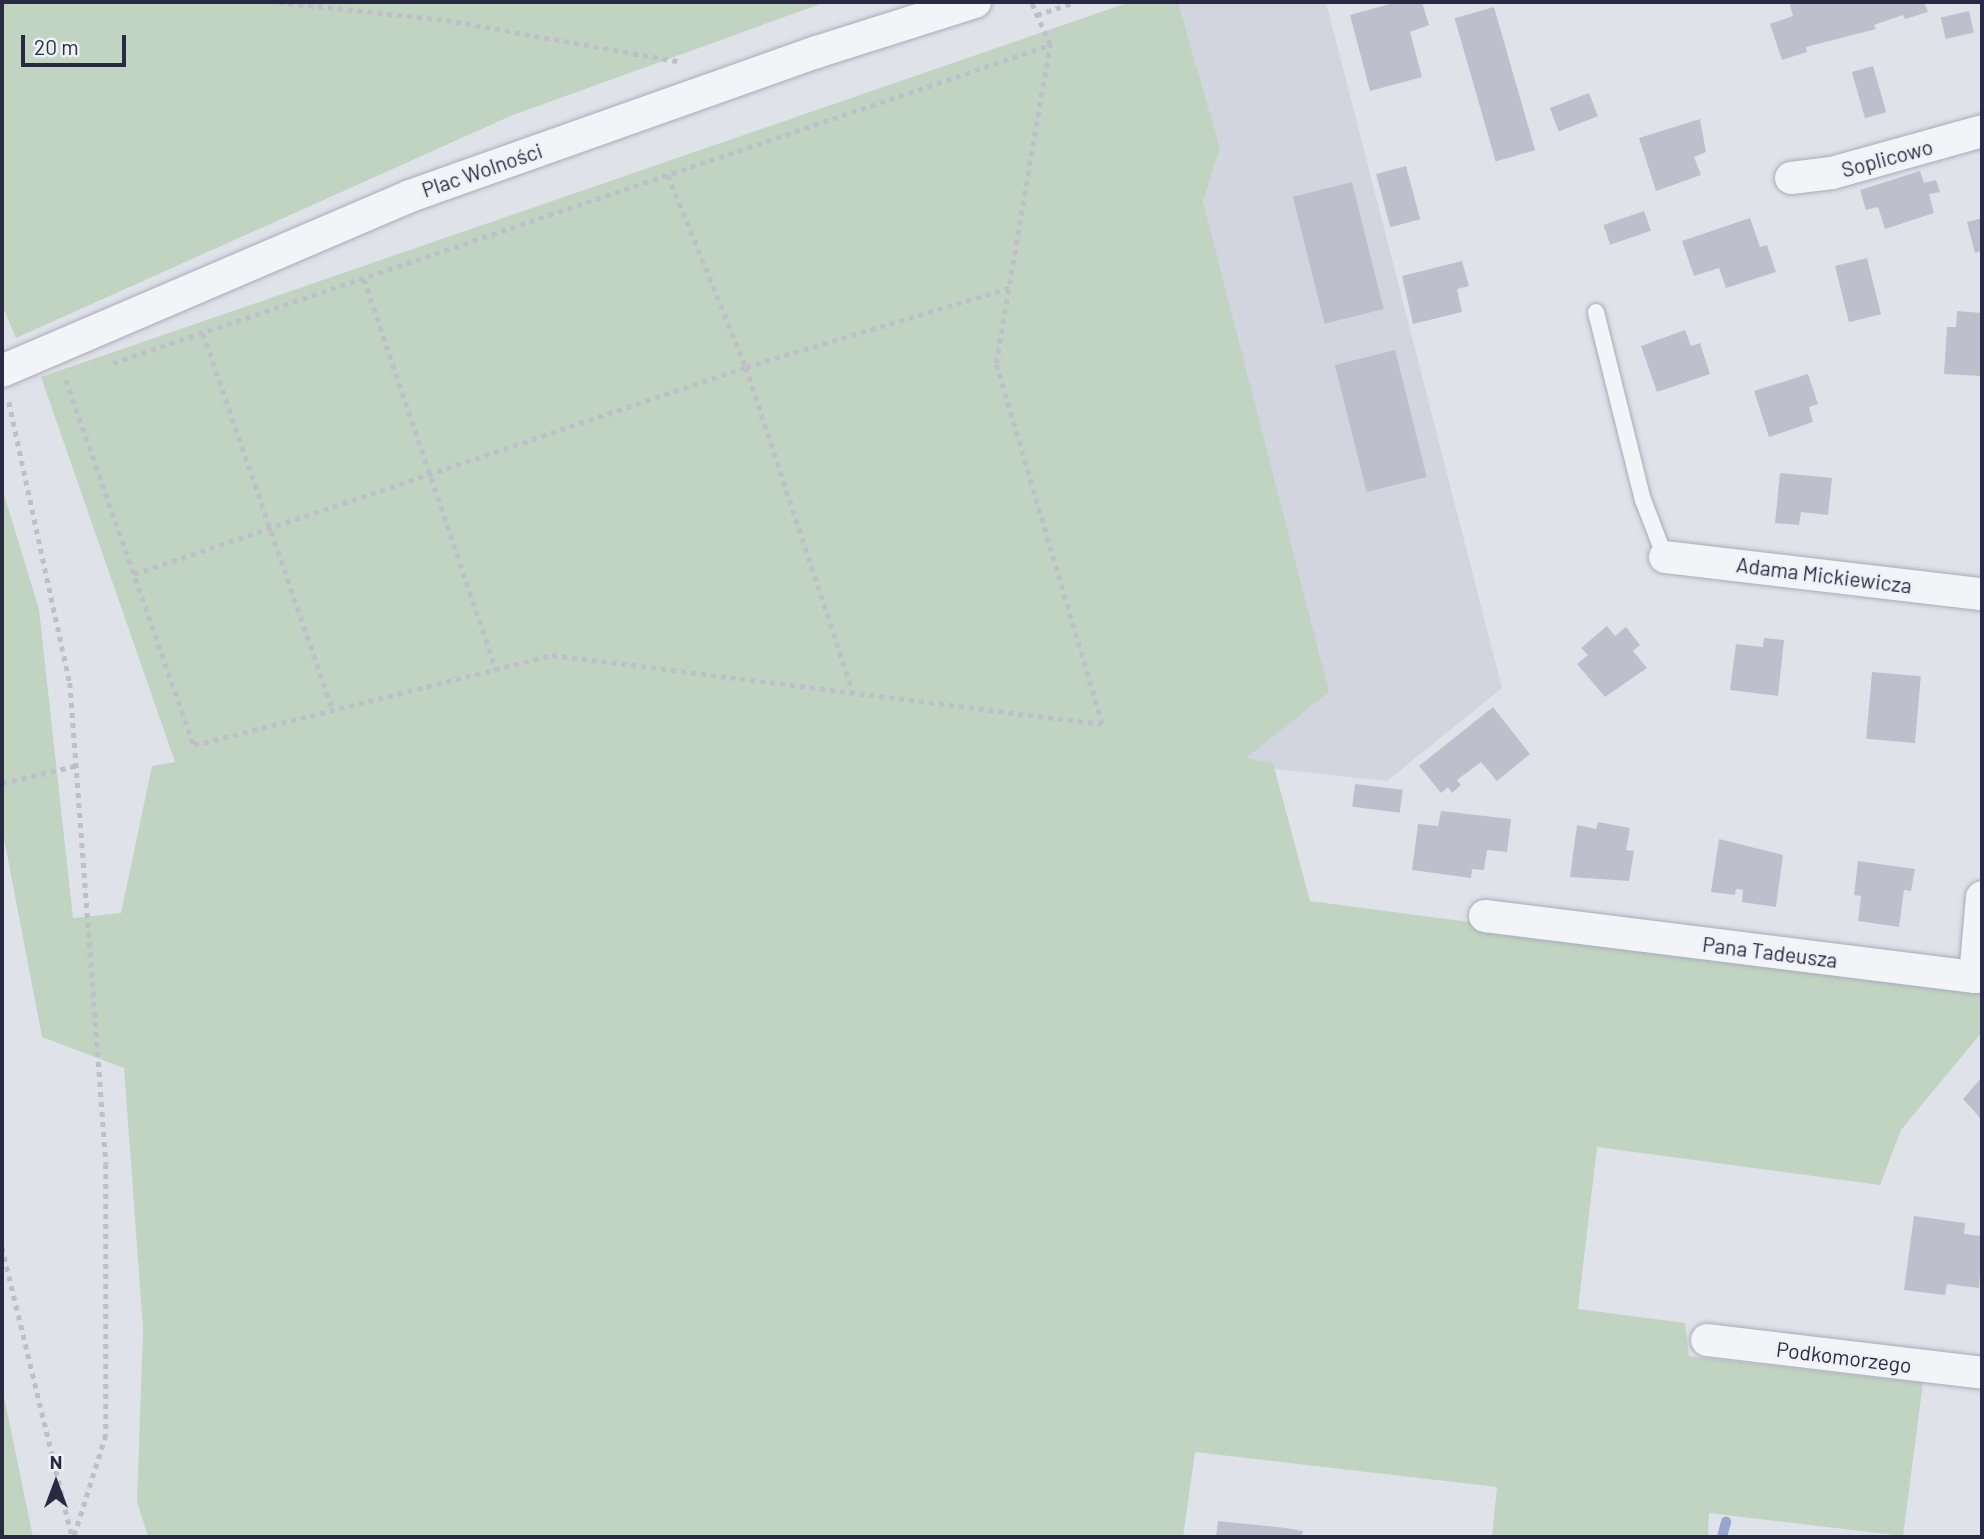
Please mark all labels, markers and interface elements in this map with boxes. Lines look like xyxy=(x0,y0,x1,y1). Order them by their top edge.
scale bar xyxy=(24,21,130,65)
text: 20 m xyxy=(34,34,79,59)
street label: Soplicowo xyxy=(1839,134,1935,182)
street label: Plac Wolności xyxy=(418,138,546,202)
street label: Adama Mickiewicza xyxy=(1735,552,1913,598)
street label: Pana Tadeusza xyxy=(1701,931,1839,973)
street label: Podkomorzego xyxy=(1775,1336,1913,1378)
north arrow xyxy=(21,1448,91,1518)
text: N xyxy=(50,1450,62,1473)

